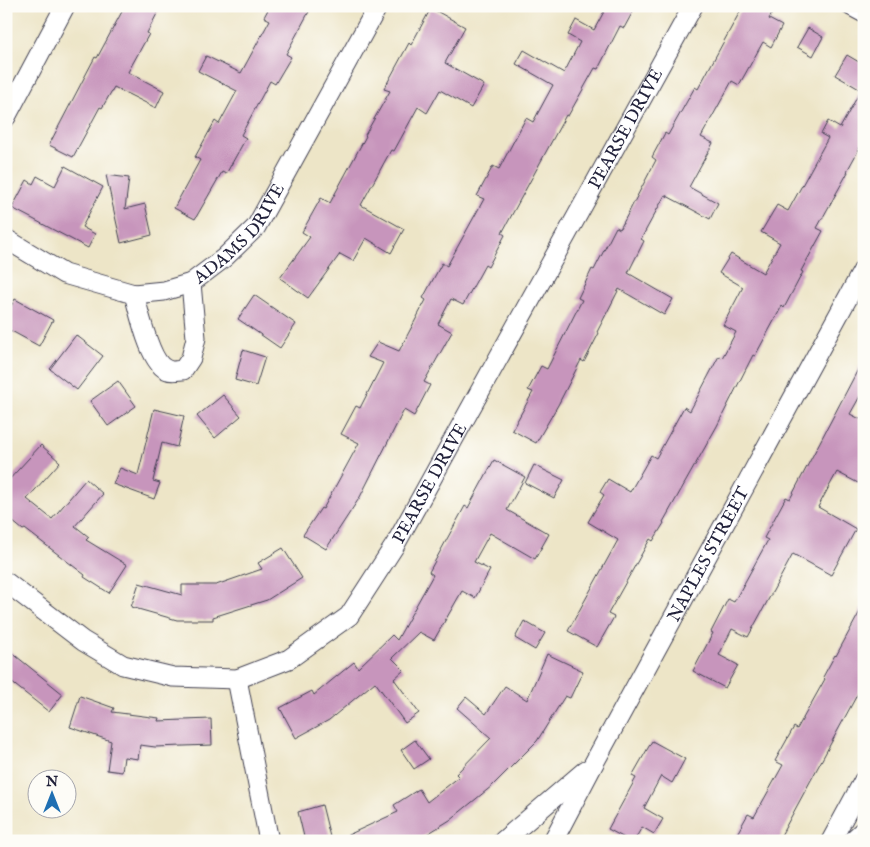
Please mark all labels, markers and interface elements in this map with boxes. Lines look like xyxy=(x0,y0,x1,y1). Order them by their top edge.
street label: PEARSE DRIVE xyxy=(584,65,669,194)
street label: ADAMS DRIVE xyxy=(189,180,291,290)
street label: PEARSE DRIVE xyxy=(388,420,473,548)
street label: NAPLES STREET xyxy=(663,483,755,626)
north arrow xyxy=(28,770,78,820)
text: N xyxy=(45,773,58,791)

